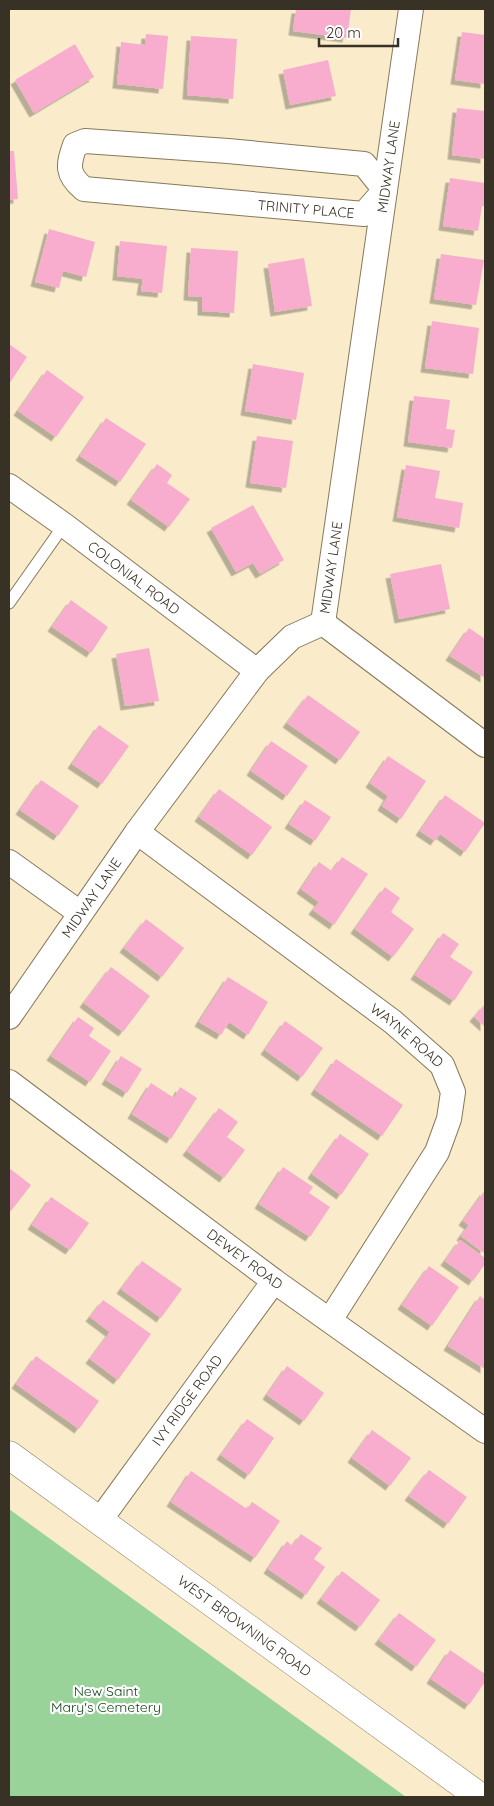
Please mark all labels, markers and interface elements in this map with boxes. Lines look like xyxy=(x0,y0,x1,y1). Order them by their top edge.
scale bar xyxy=(319,15,398,47)
text: 20 m xyxy=(326,23,361,42)
street label: MIDWAY LANE xyxy=(373,119,404,214)
street label: TRINITY PLACE xyxy=(257,196,355,222)
street label: MIDWAY LANE xyxy=(315,520,346,615)
street label: COLONIAL ROAD xyxy=(84,537,184,619)
street label: MIDWAY LANE xyxy=(58,854,125,941)
street label: WAYNE ROAD xyxy=(367,999,447,1071)
street label: DEWEY ROAD xyxy=(203,1225,286,1293)
street label: IVY RIDGE ROAD xyxy=(148,1351,226,1449)
street label: WEST BROWNING ROAD xyxy=(174,1571,315,1680)
park label: New Saint Mary's Cemetery xyxy=(51,1682,161,1716)

